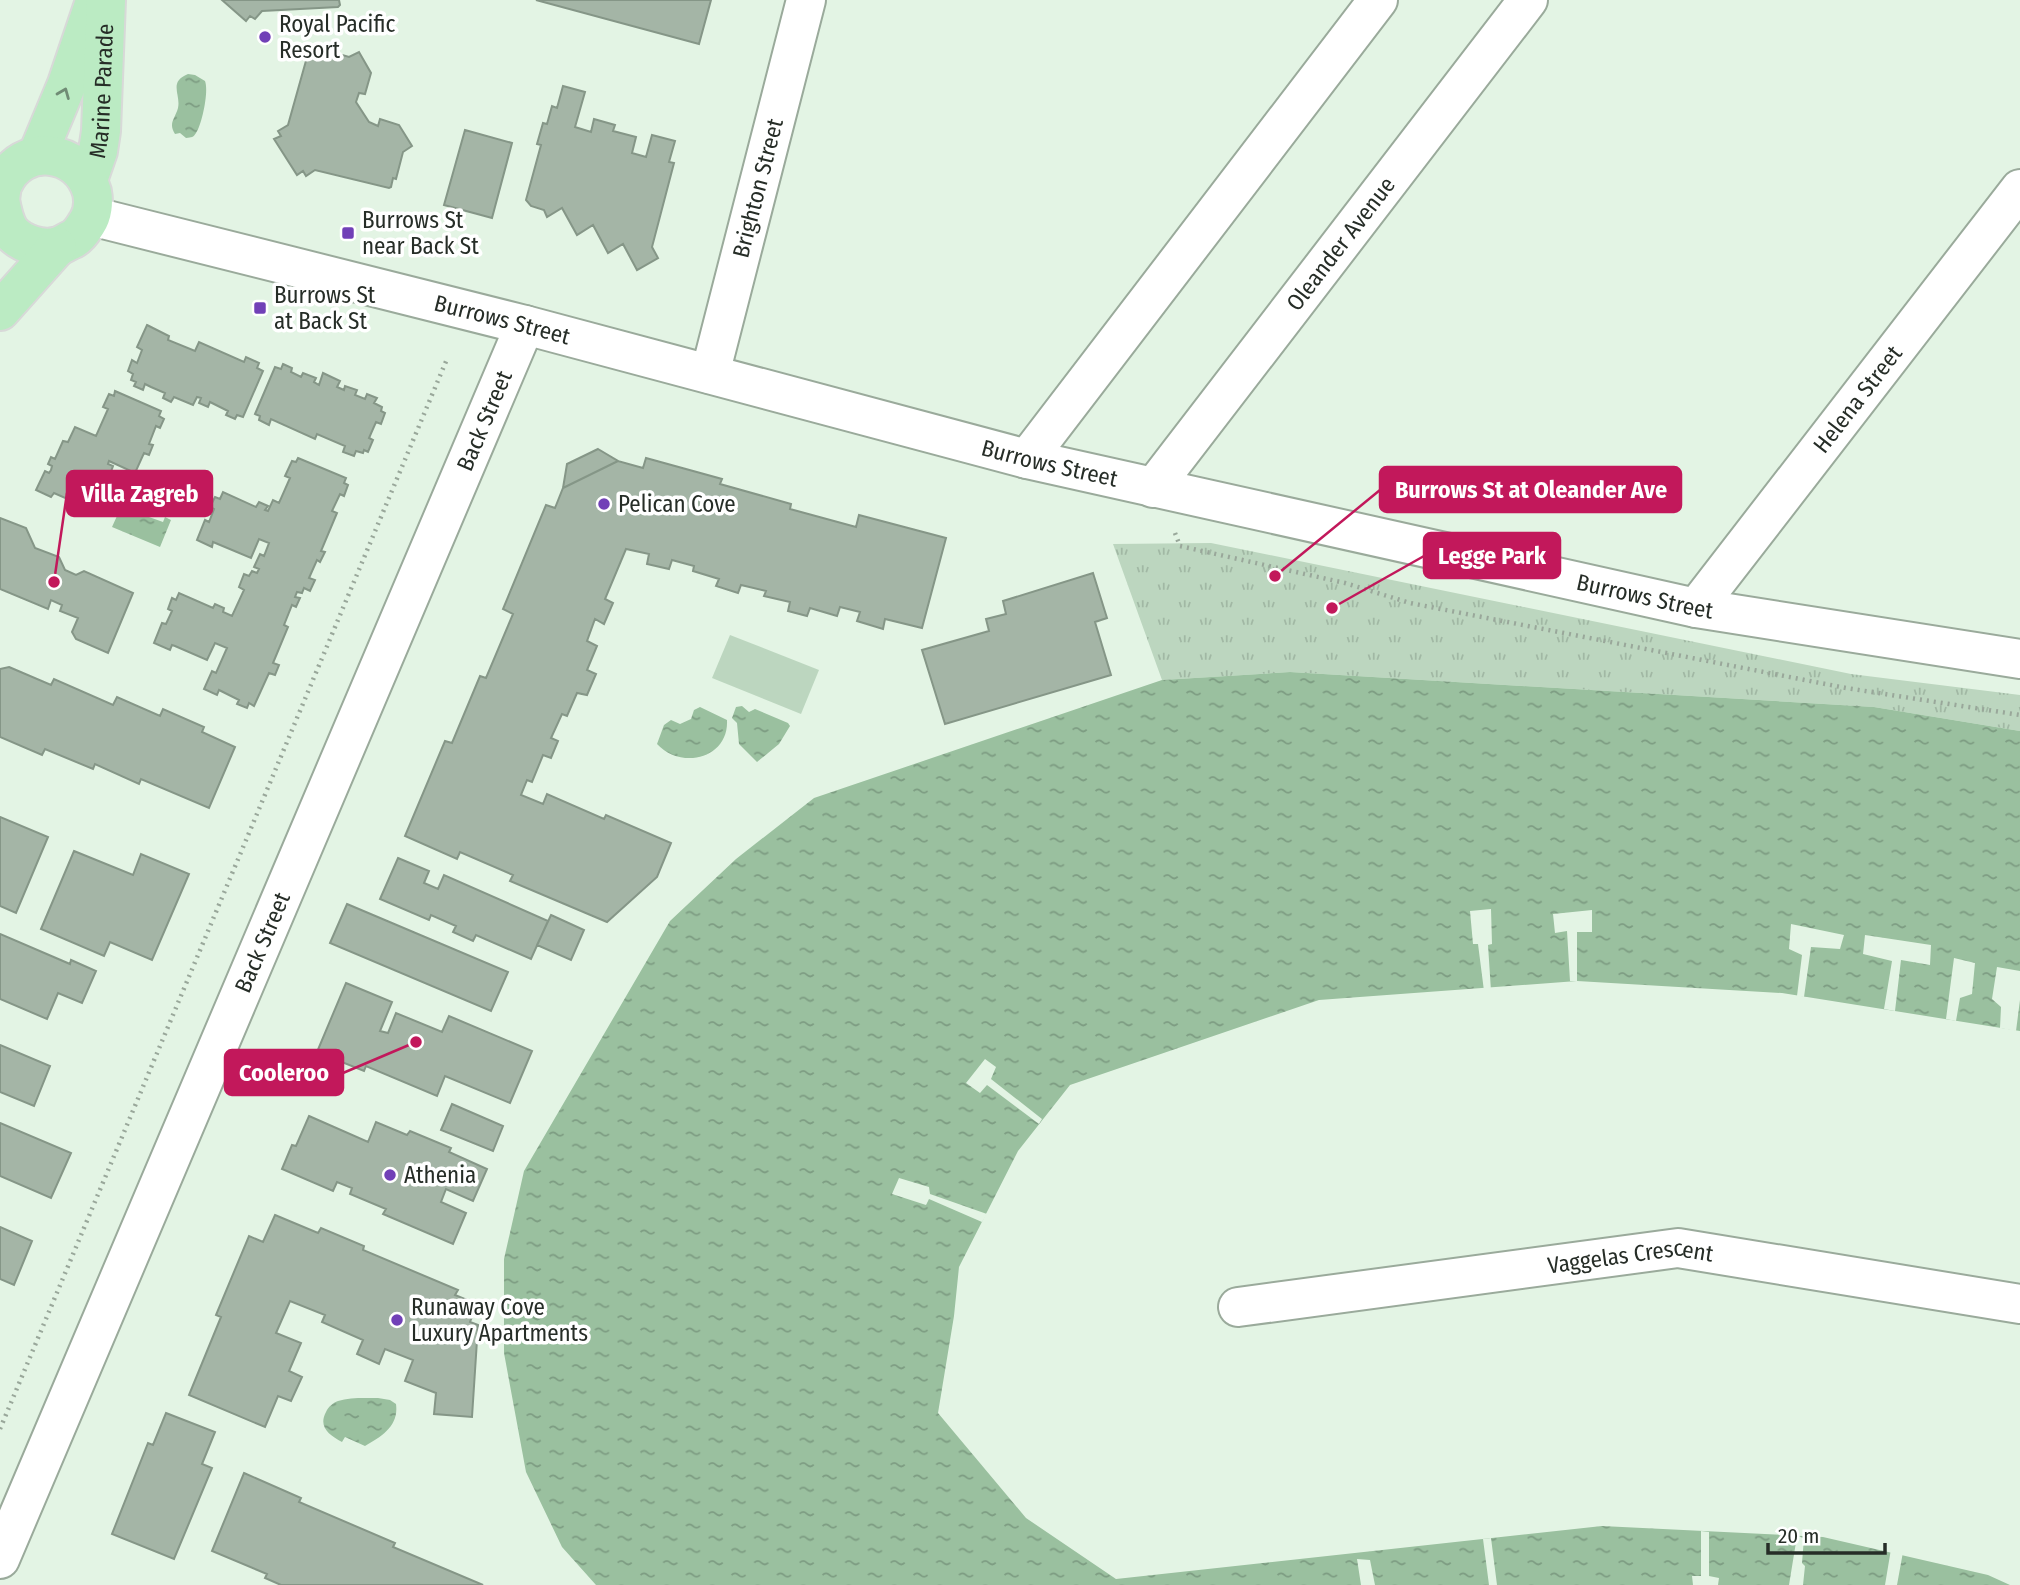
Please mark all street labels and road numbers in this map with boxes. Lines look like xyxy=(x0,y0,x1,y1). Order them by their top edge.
street label: Marine Parade xyxy=(83,23,119,160)
street label: Brighton Street xyxy=(726,115,789,261)
street label: Oleander Avenue xyxy=(1280,171,1401,316)
street label: Burrows Street xyxy=(431,289,574,351)
street label: Helena Street xyxy=(1807,340,1908,458)
street label: Back Street xyxy=(451,366,518,475)
street label: Burrows Street xyxy=(978,433,1121,493)
street label: Burrows Street xyxy=(1574,568,1716,625)
street label: Back Street xyxy=(229,888,296,997)
street label: Vaggelas Crescent xyxy=(1546,1233,1716,1279)

